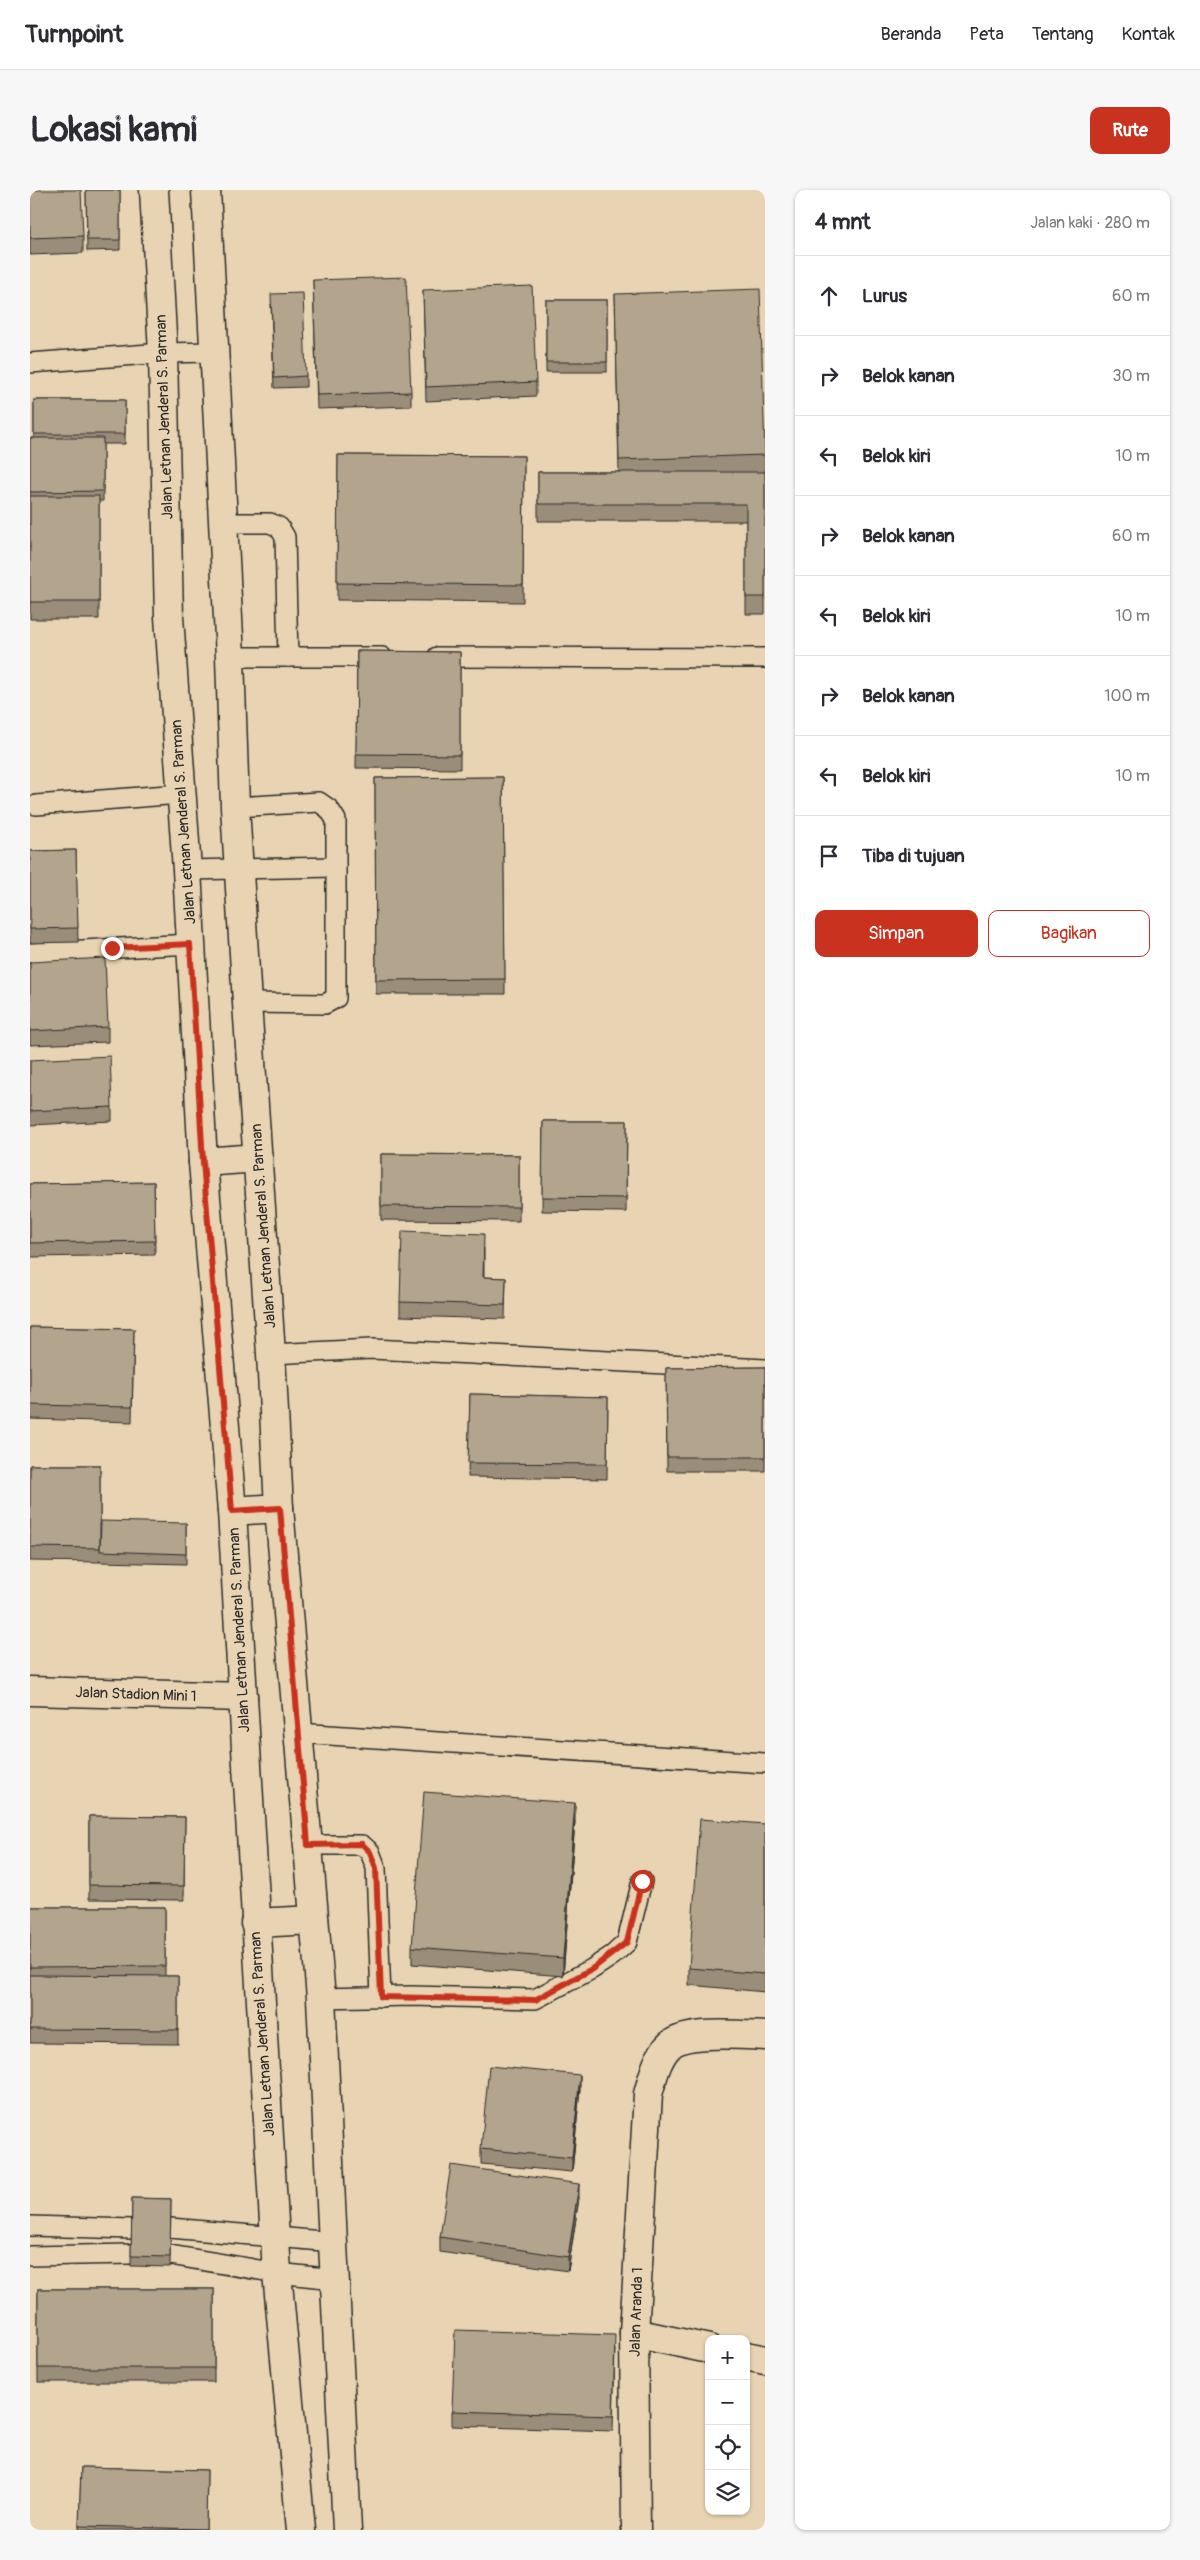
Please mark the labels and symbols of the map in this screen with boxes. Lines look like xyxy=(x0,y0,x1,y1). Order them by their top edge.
street label: Jalan Letnan Jenderal S. Parman xyxy=(151,314,178,520)
street label: Jalan Letnan Jenderal S. Parman xyxy=(167,719,200,925)
route end xyxy=(101,937,124,960)
street label: Jalan Letnan Jenderal S. Parman xyxy=(247,1123,280,1329)
street label: Jalan Letnan Jenderal S. Parman xyxy=(225,1527,254,1733)
street label: Jalan Stadion Mini 1 xyxy=(75,1683,197,1706)
route start xyxy=(631,1870,654,1893)
street label: Jalan Letnan Jenderal S. Parman xyxy=(246,1931,279,2137)
street label: Jalan Aranda 1 xyxy=(625,2267,648,2357)

